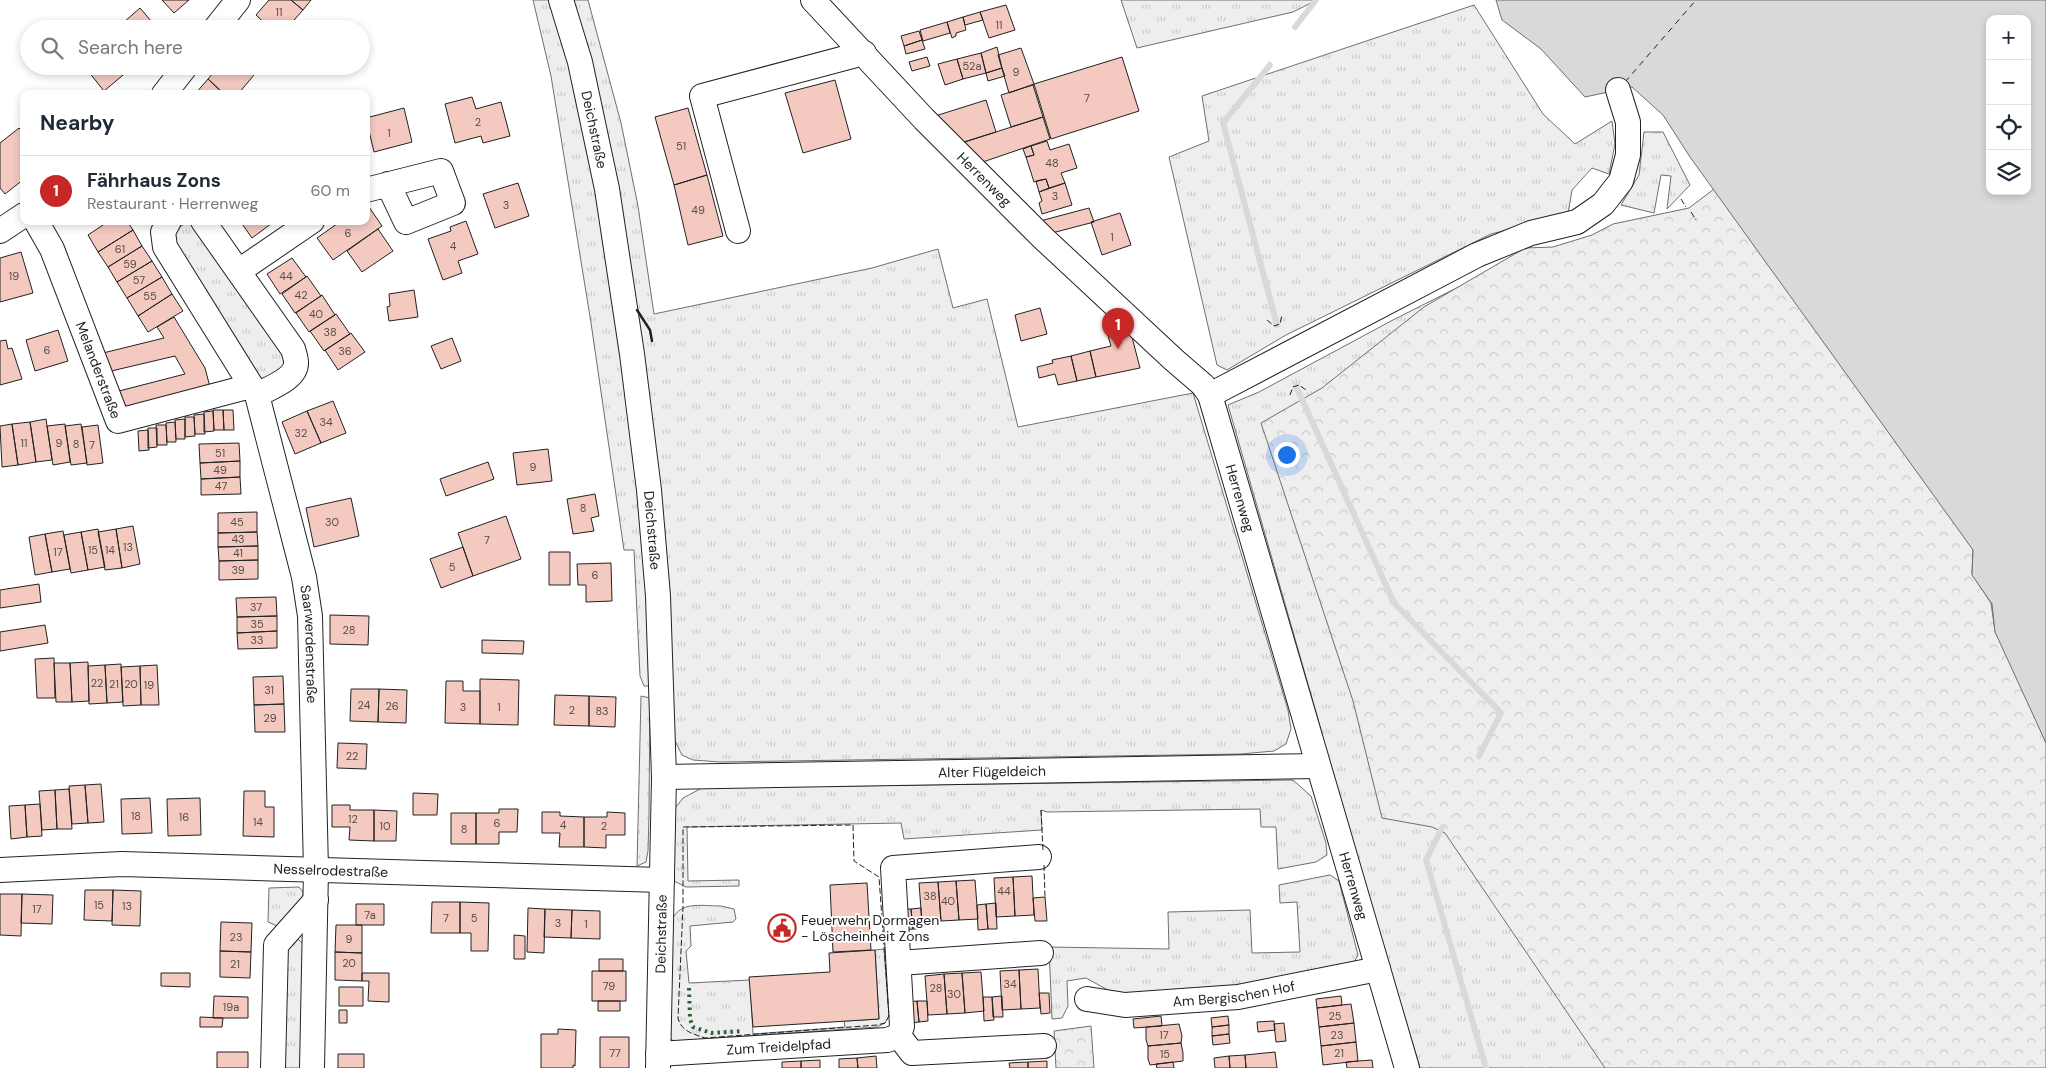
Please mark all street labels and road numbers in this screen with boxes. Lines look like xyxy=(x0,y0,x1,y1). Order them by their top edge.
street label: Deichstraße xyxy=(577,89,611,170)
street label: Herrenweg xyxy=(953,148,1015,210)
street label: Melanderstraße xyxy=(72,319,125,421)
street label: Herrenweg xyxy=(1222,462,1259,534)
street label: Deichstraße xyxy=(640,490,665,570)
street label: Saarwerdenstraße xyxy=(296,584,321,704)
street label: Alter Flügeldeich xyxy=(938,762,1046,781)
street label: Herrenweg xyxy=(1335,850,1372,922)
street label: Nesselrodestraße xyxy=(273,859,388,881)
street label: Deichstraße xyxy=(651,894,671,974)
street label: Am Bergischen Hof xyxy=(1172,977,1297,1011)
street label: Zum Treidelpfad xyxy=(726,1034,832,1059)

